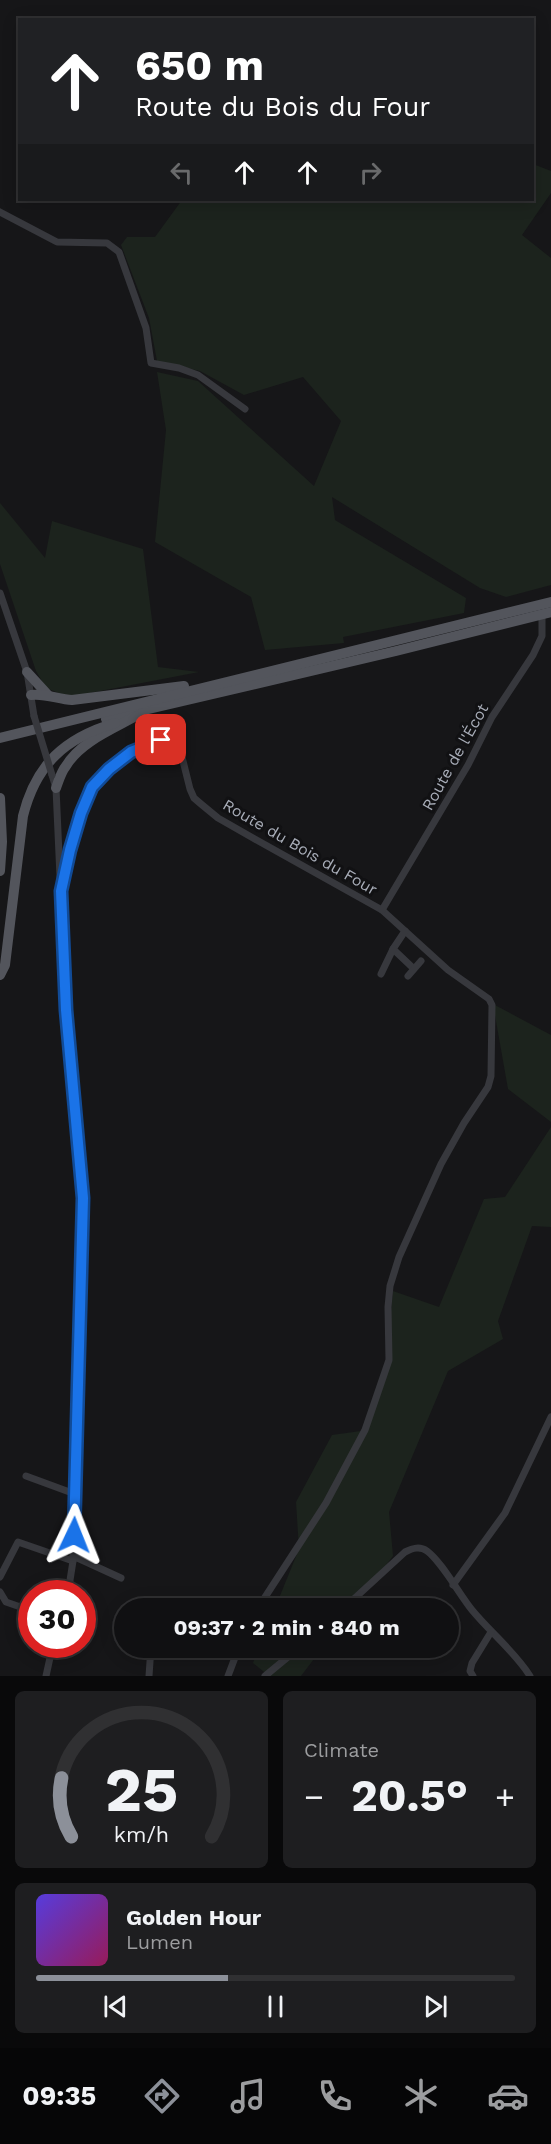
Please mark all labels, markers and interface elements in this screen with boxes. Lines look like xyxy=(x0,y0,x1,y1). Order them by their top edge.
text: 650 m xyxy=(135,41,264,90)
icon: ahead xyxy=(36,42,114,120)
text: Route du Bois du Four xyxy=(135,91,430,123)
icon: left xyxy=(165,156,198,189)
icon: ahead xyxy=(228,156,261,189)
icon: ahead xyxy=(291,156,324,189)
icon: right xyxy=(354,156,387,189)
street label: Route de l'Écot xyxy=(418,700,492,814)
pin xyxy=(135,714,186,765)
icon: arrive xyxy=(144,723,177,756)
street label: Route du Bois du Four xyxy=(219,795,381,899)
position arrow xyxy=(42,1503,106,1567)
speed limit sign: 30 xyxy=(18,1580,96,1658)
text: 09:37 · 2 min · 840 m xyxy=(173,1615,400,1640)
text: Climate xyxy=(304,1738,379,1762)
text: 25 xyxy=(105,1753,178,1826)
text: 20.5° xyxy=(351,1769,468,1822)
text: − xyxy=(304,1777,324,1816)
text: + xyxy=(495,1777,515,1816)
text: km/h xyxy=(114,1822,169,1847)
text: Golden Hour xyxy=(126,1905,261,1930)
text: Lumen xyxy=(126,1930,193,1954)
icon: previous xyxy=(99,1990,132,2023)
icon: pause xyxy=(259,1990,292,2023)
icon: next xyxy=(419,1990,452,2023)
icon: directions xyxy=(141,2075,183,2117)
icon: music xyxy=(227,2075,269,2117)
icon: phone xyxy=(314,2075,356,2117)
icon: climate xyxy=(400,2075,442,2117)
icon: car xyxy=(487,2075,529,2117)
text: 09:35 xyxy=(22,2080,96,2112)

